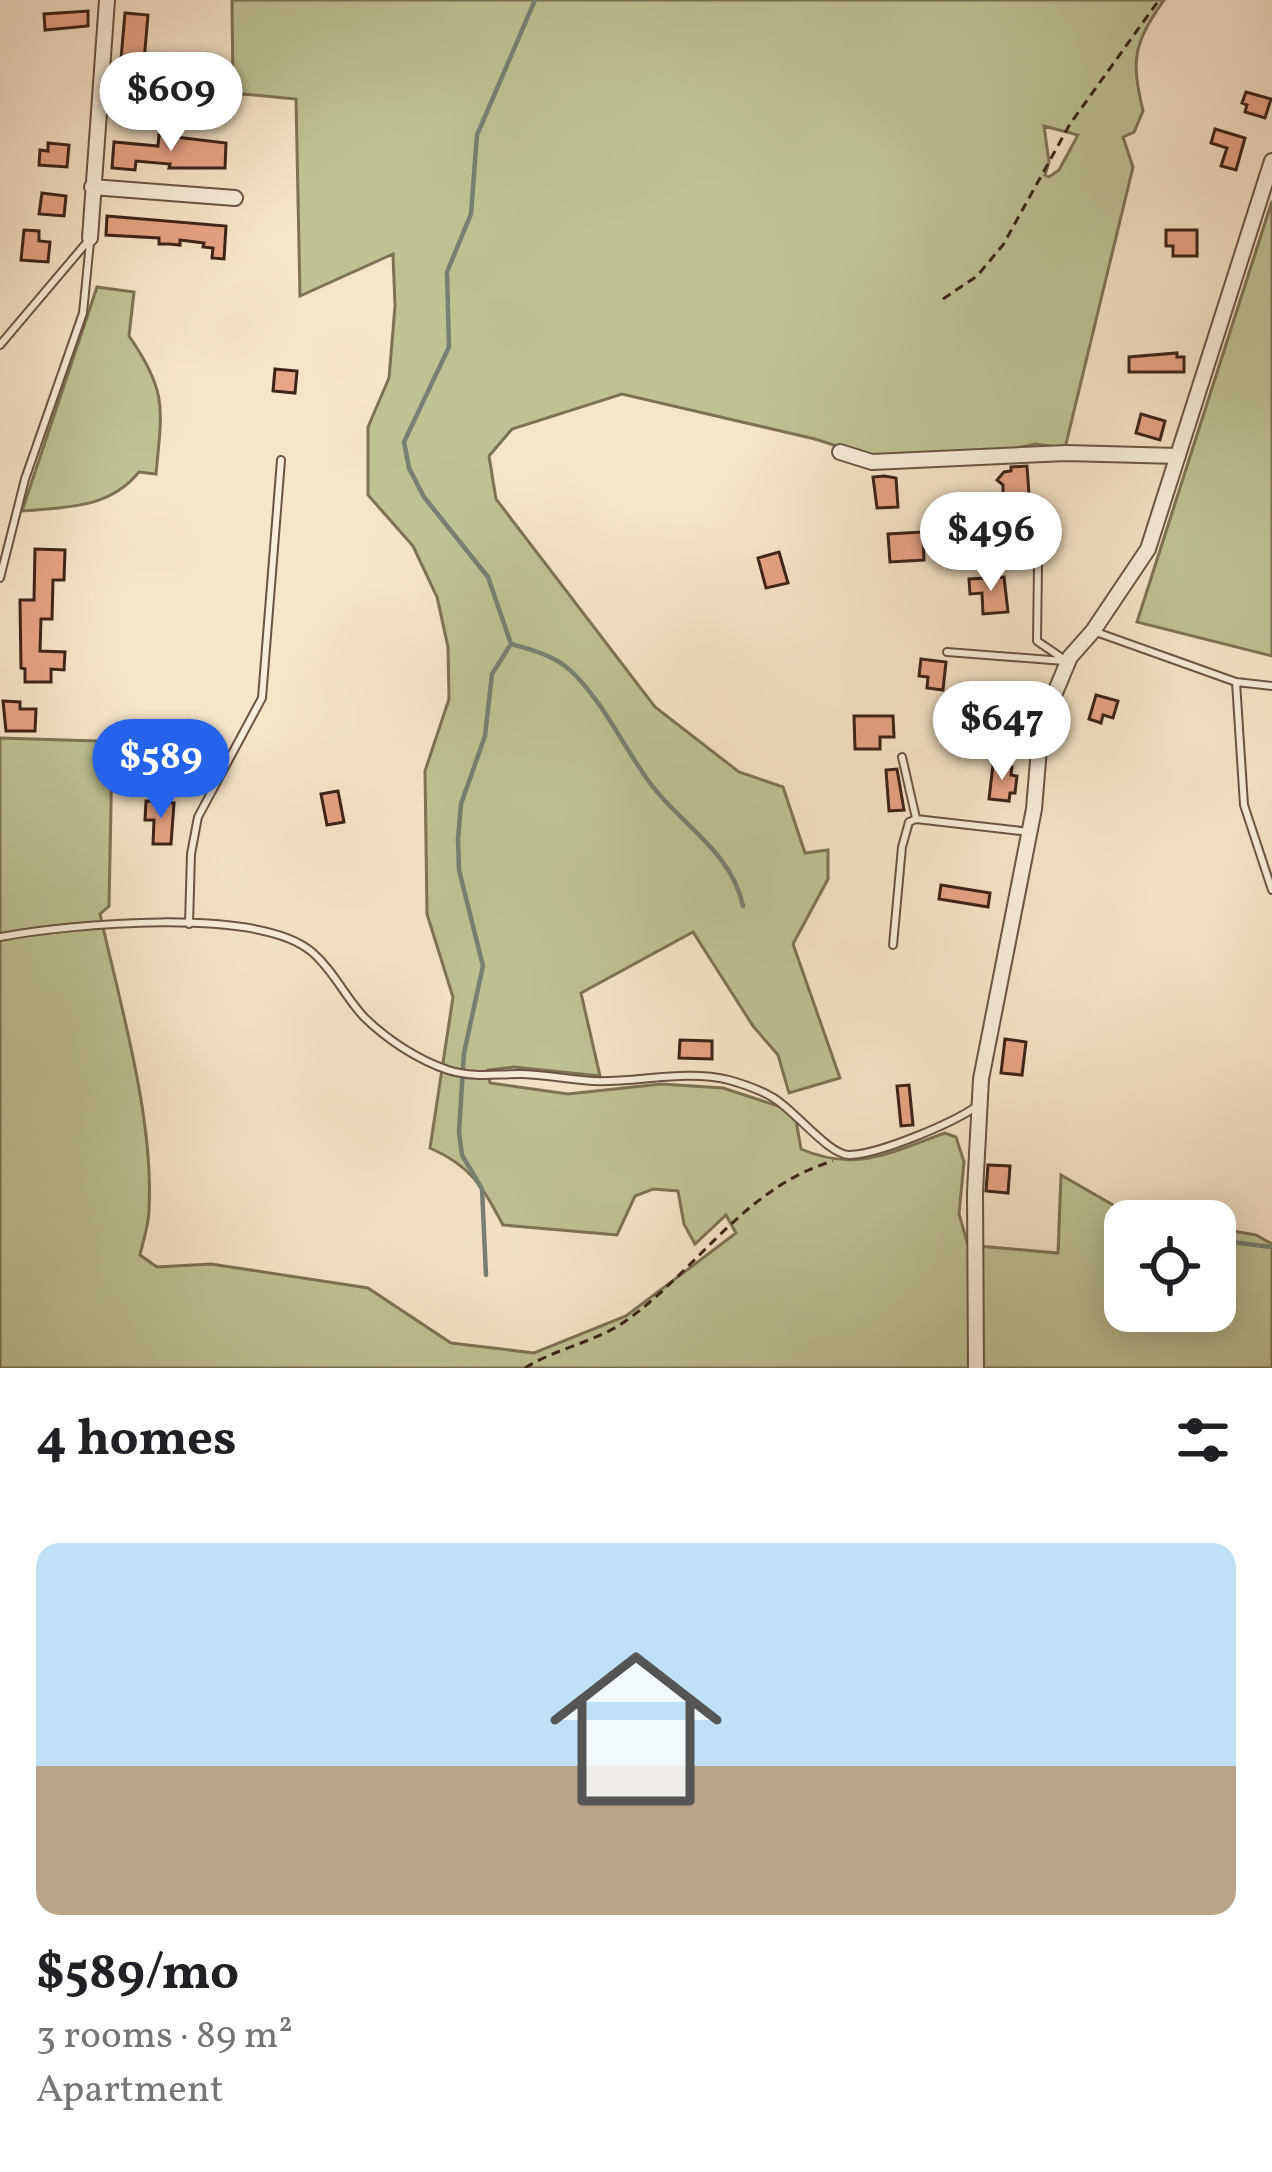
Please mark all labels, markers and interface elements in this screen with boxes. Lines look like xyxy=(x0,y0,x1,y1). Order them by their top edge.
pin: $609 xyxy=(100,52,242,154)
text: $609 xyxy=(127,64,215,118)
pin: $496 xyxy=(920,492,1062,594)
text: $496 xyxy=(947,504,1035,558)
pin: $647 xyxy=(931,681,1073,783)
text: $647 xyxy=(960,693,1044,747)
pin: $589 xyxy=(90,719,232,821)
text: $589 xyxy=(119,731,203,785)
map controls xyxy=(1104,1200,1236,1332)
button: locate xyxy=(1104,1200,1236,1332)
text: 4 homes xyxy=(36,1405,237,1476)
icon: filters xyxy=(1170,1407,1236,1473)
icon: home xyxy=(528,1621,744,1837)
text: $589/mo xyxy=(36,1939,239,2010)
text: 3 rooms · 89 m² xyxy=(36,2010,293,2064)
text: Apartment xyxy=(36,2064,224,2118)

